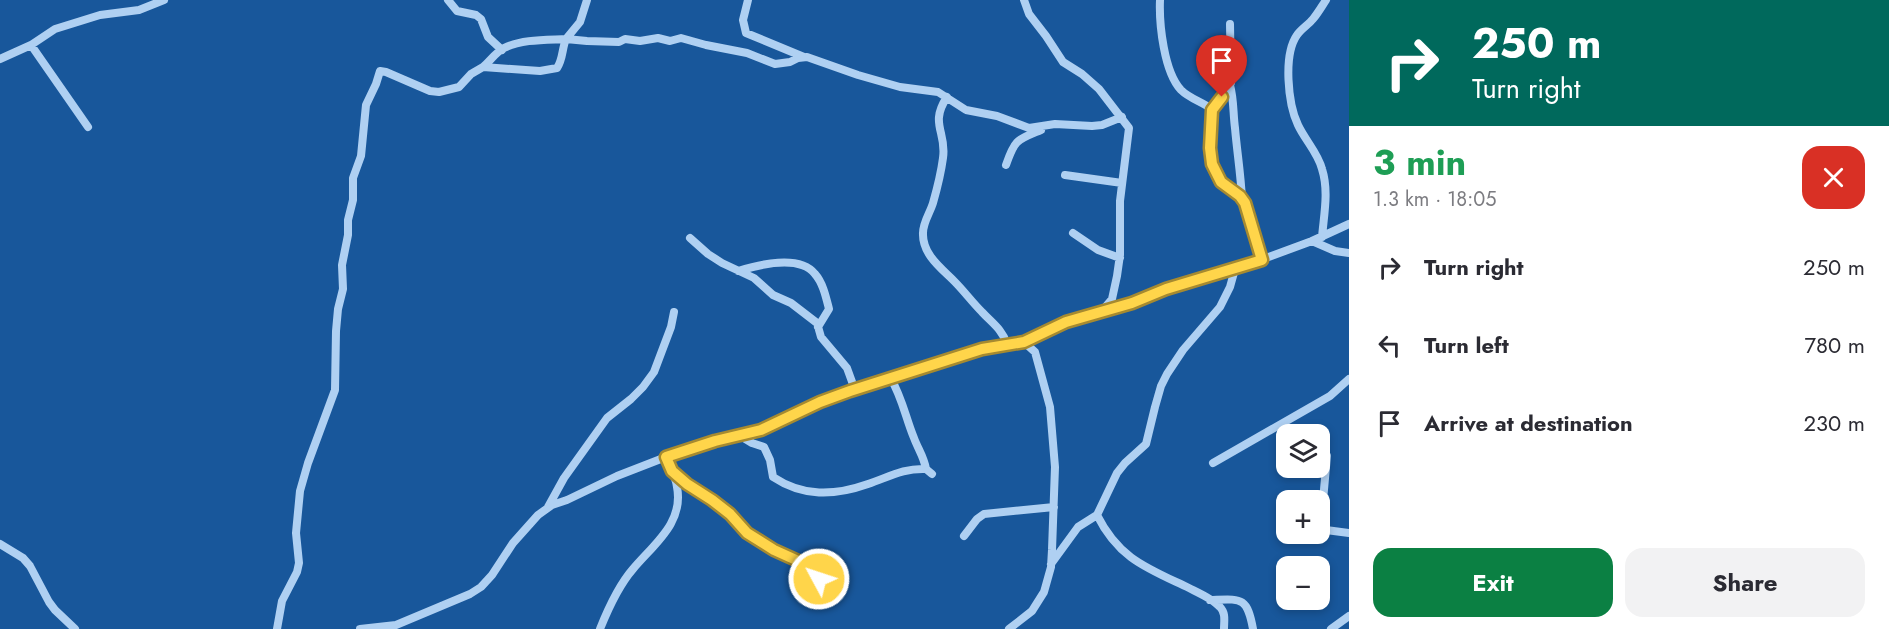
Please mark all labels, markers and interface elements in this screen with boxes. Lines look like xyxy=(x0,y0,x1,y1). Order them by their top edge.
text: 250 m xyxy=(1472,13,1602,74)
icon: right xyxy=(1373,24,1451,102)
pin xyxy=(1196,35,1247,97)
icon: arrive xyxy=(1205,44,1238,77)
text: Turn right xyxy=(1472,69,1580,108)
text: 3 min xyxy=(1373,136,1466,188)
button: close xyxy=(1802,146,1865,209)
text: 1.3 km · 18:05 xyxy=(1373,185,1497,214)
icon: right xyxy=(1373,251,1406,284)
text: Turn right xyxy=(1424,251,1524,283)
text: 250 m xyxy=(1803,251,1865,283)
icon: left xyxy=(1373,329,1406,362)
text: Turn left xyxy=(1424,329,1509,361)
text: 780 m xyxy=(1804,329,1865,361)
icon: arrive xyxy=(1373,407,1406,440)
text: Arrive at destination xyxy=(1424,407,1633,439)
text: 230 m xyxy=(1804,407,1865,439)
map controls xyxy=(1276,424,1330,610)
button: layers xyxy=(1276,424,1330,478)
button: + xyxy=(1276,490,1330,544)
position arrow xyxy=(787,547,851,611)
button: Exit xyxy=(1373,548,1613,617)
button: Share xyxy=(1625,548,1865,617)
button: − xyxy=(1276,556,1330,610)

